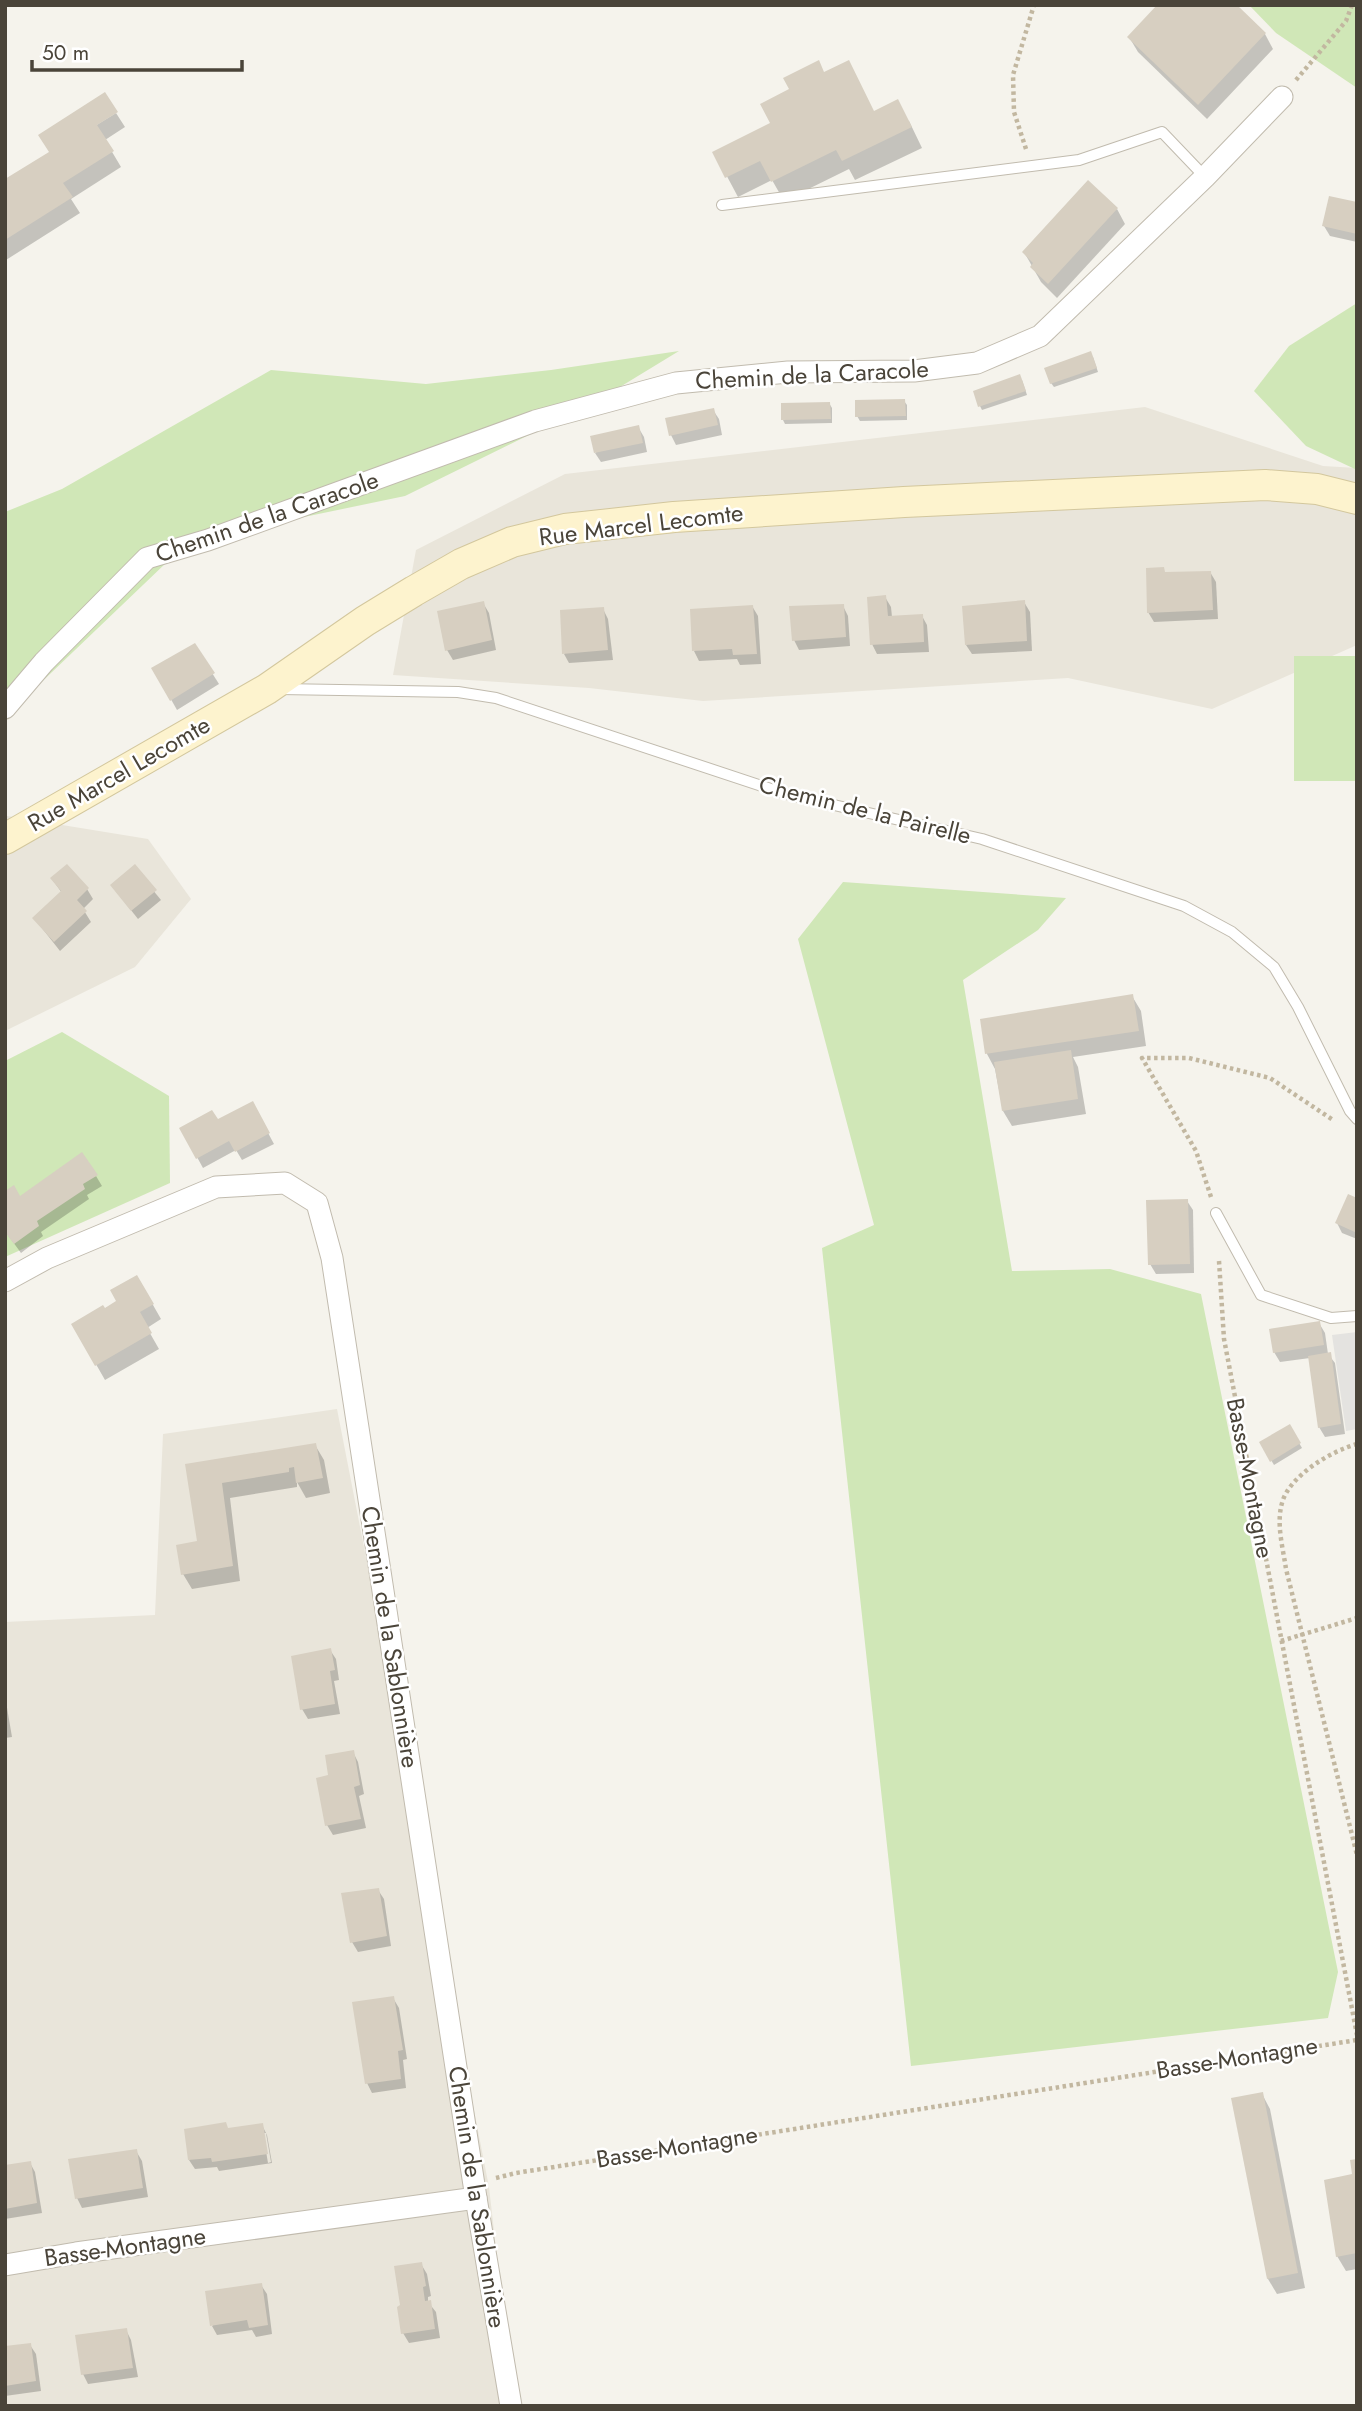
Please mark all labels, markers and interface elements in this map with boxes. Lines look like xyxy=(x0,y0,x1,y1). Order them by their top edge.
scale bar xyxy=(32,28,242,72)
text: 50 m xyxy=(42,38,89,68)
street label: Chemin de la Caracole xyxy=(694,351,930,398)
street label: Chemin de la Caracole xyxy=(151,462,383,571)
street label: Rue Marcel Lecomte xyxy=(537,495,745,554)
street label: Rue Marcel Lecomte xyxy=(21,707,217,840)
street label: Chemin de la Pairelle xyxy=(755,766,975,853)
street label: Basse-Montagne xyxy=(1218,1395,1283,1561)
street label: Chemin de la Sablonnière xyxy=(353,1503,428,1770)
street label: Basse-Montagne xyxy=(1154,2027,1320,2088)
street label: Chemin de la Sablonnière xyxy=(440,2063,515,2330)
street label: Basse-Montagne xyxy=(594,2116,760,2177)
street label: Basse-Montagne xyxy=(42,2218,208,2275)

